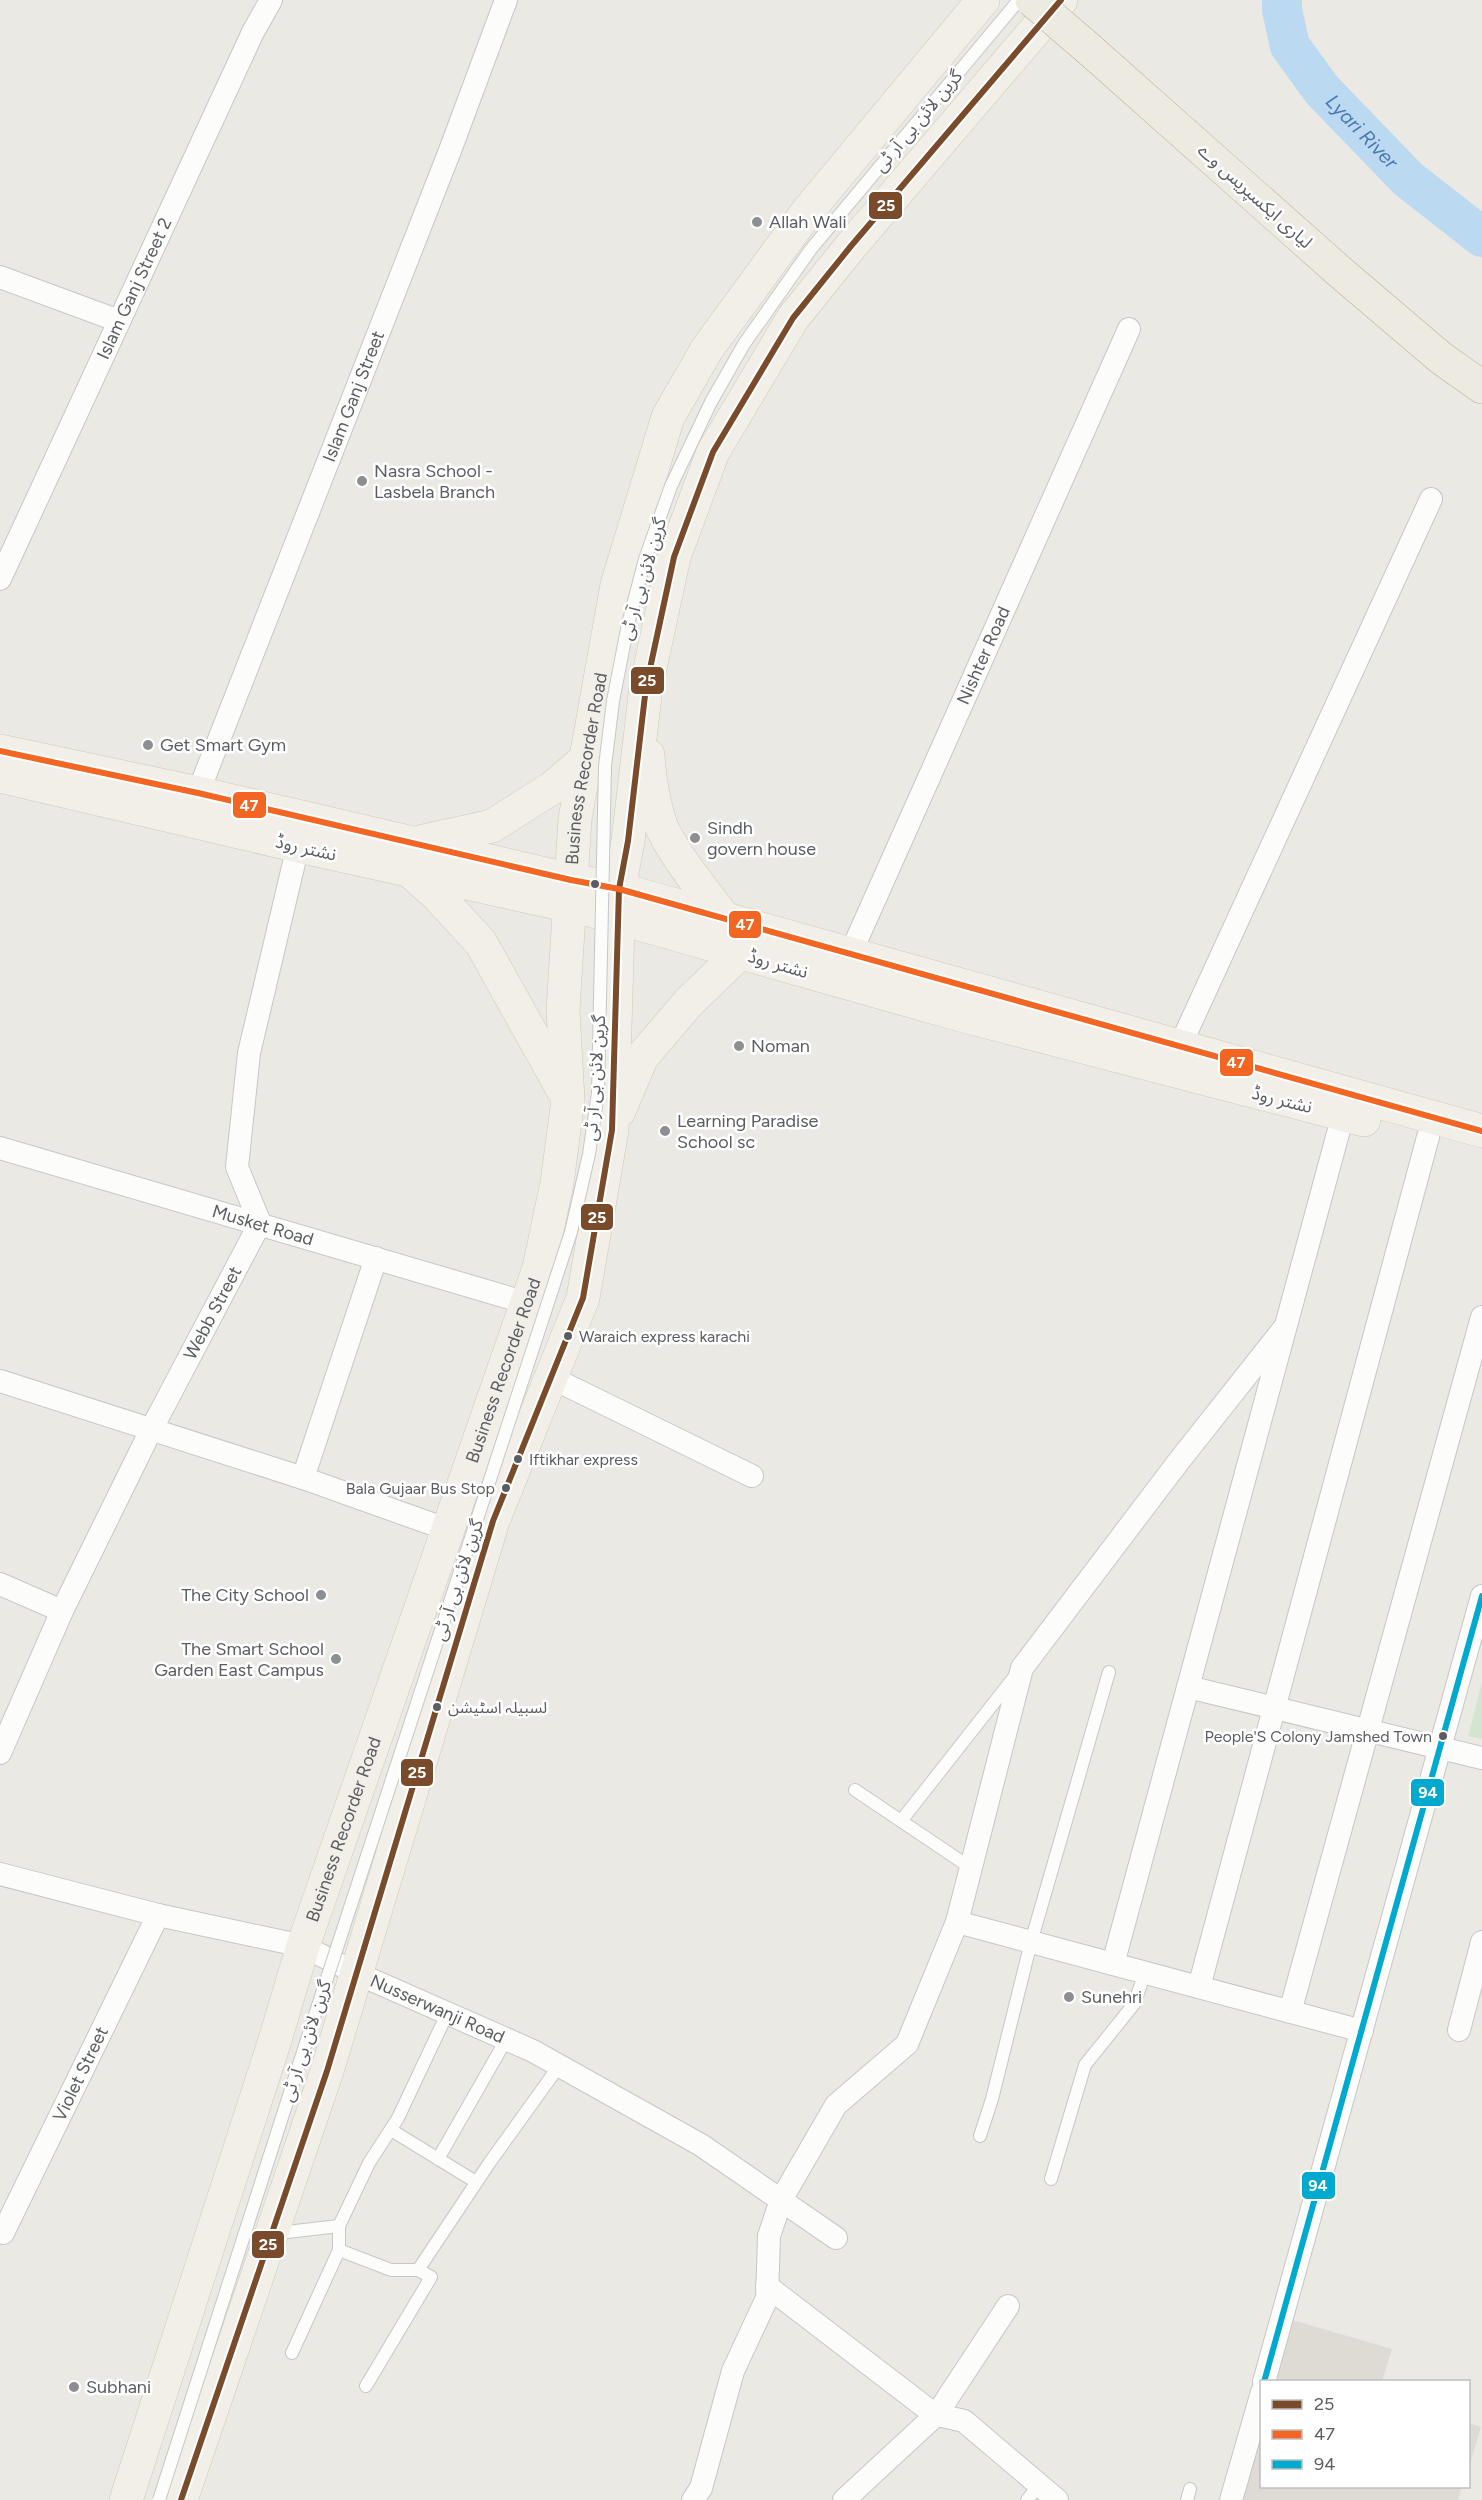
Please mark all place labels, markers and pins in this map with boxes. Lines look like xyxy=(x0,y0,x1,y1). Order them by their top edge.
place label: Allah Wali xyxy=(769,211,847,233)
marker: Allah Wali xyxy=(750,215,764,229)
place label: Nasra School - Lasbela Branch xyxy=(374,460,495,503)
marker: Nasra School - Lasbela Branch xyxy=(355,474,369,488)
place label: Get Smart Gym xyxy=(160,734,286,756)
marker: Get Smart Gym xyxy=(141,738,155,752)
place label: Sindh govern house xyxy=(707,817,816,860)
marker: Sindh govern house xyxy=(688,831,702,845)
unlabelled marker xyxy=(589,878,601,890)
place label: Noman xyxy=(751,1035,810,1057)
marker: Noman xyxy=(732,1039,746,1053)
place label: Learning Paradise School sc xyxy=(677,1110,819,1153)
marker: Learning Paradise School sc xyxy=(658,1124,672,1138)
place label: Waraich express karachi xyxy=(579,1327,750,1346)
marker: Waraich express karachi xyxy=(562,1330,574,1342)
place label: Iftikhar express xyxy=(529,1450,638,1469)
marker: Iftikhar express xyxy=(512,1453,524,1465)
place label: Bala Gujaar Bus Stop xyxy=(346,1479,495,1498)
marker: Bala Gujaar Bus Stop xyxy=(500,1482,512,1494)
place label: The City School xyxy=(181,1584,309,1606)
marker: The City School xyxy=(314,1588,328,1602)
place label: The Smart School Garden East Campus xyxy=(154,1638,324,1681)
marker: The Smart School Garden East Campus xyxy=(329,1652,343,1666)
place label: لسبیلہ اسٹیشن xyxy=(448,1698,547,1717)
marker: لسبیلہ اسٹیشن xyxy=(431,1701,443,1713)
place label: People'S Colony Jamshed Town xyxy=(1205,1727,1432,1746)
marker: People'S Colony Jamshed Town xyxy=(1437,1730,1449,1742)
place label: Sunehri xyxy=(1081,1986,1142,2008)
marker: Sunehri xyxy=(1062,1990,1076,2004)
place label: Subhani xyxy=(86,2376,151,2398)
marker: Subhani xyxy=(67,2380,81,2394)

